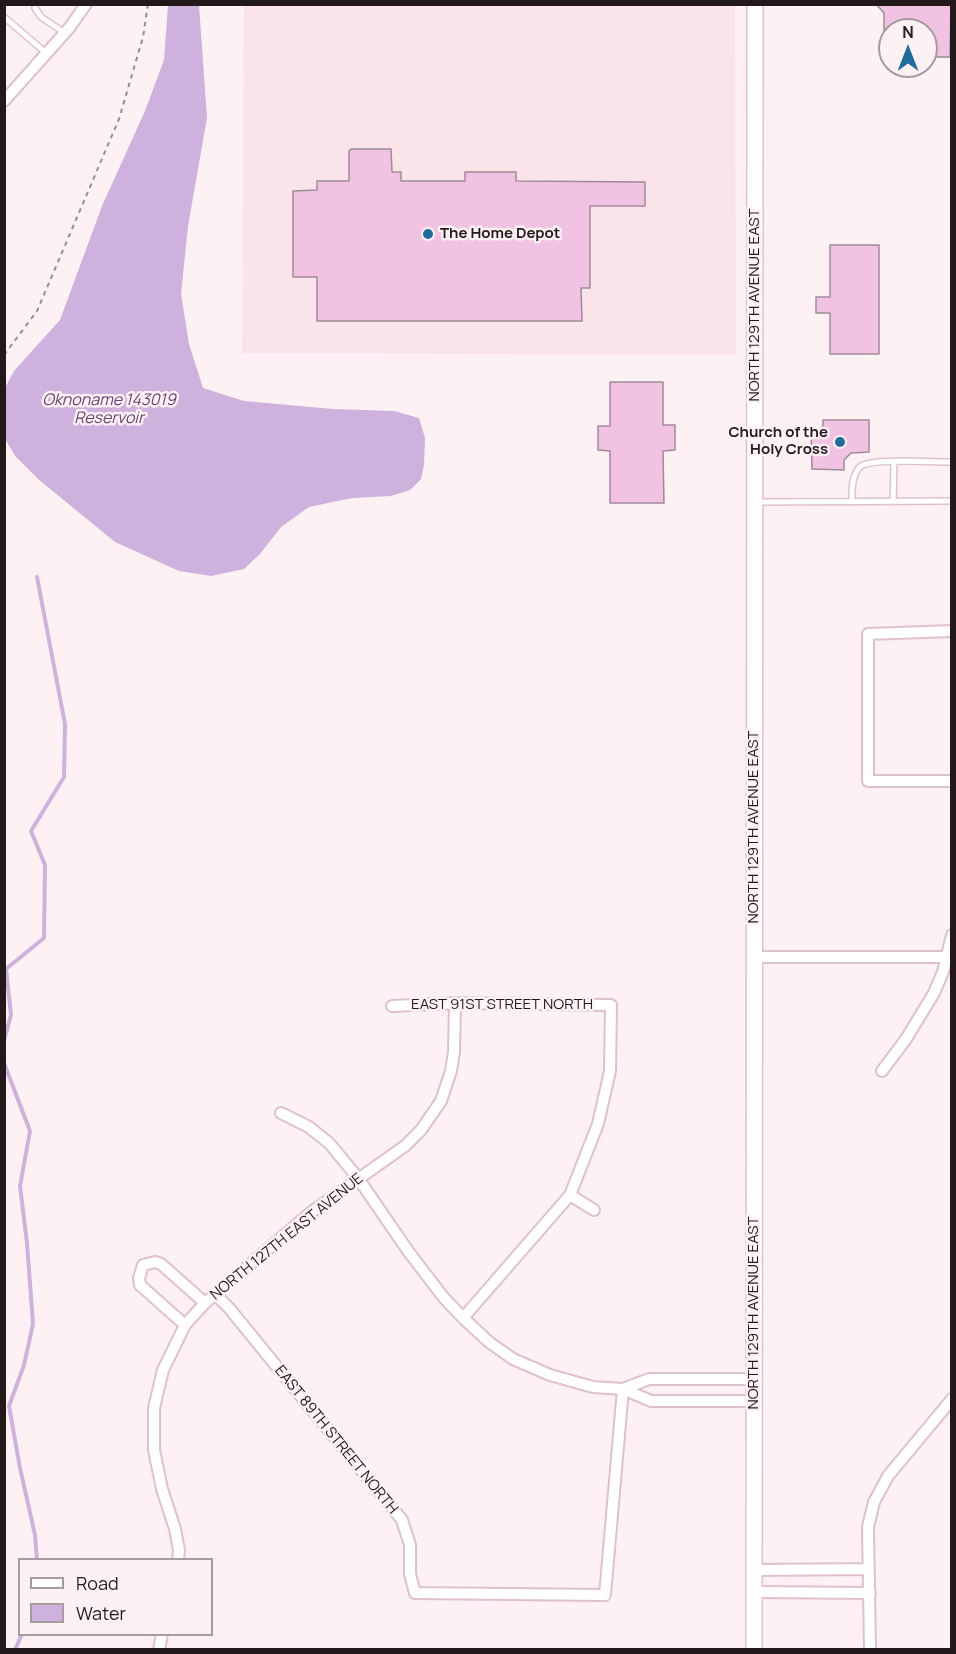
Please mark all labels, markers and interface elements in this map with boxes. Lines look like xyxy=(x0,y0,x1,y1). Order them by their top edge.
north arrow xyxy=(878,18,938,78)
text: N xyxy=(902,21,914,43)
street label: NORTH 129TH AVENUE EAST xyxy=(746,208,764,402)
place label: The Home Depot xyxy=(440,225,560,243)
marker: The Home Depot xyxy=(421,227,435,241)
water label: Oknoname 143019 Reservoir xyxy=(42,391,176,429)
place label: Church of the Holy Cross xyxy=(728,424,828,459)
marker: Church of the Holy Cross xyxy=(833,435,847,449)
street label: NORTH 129TH AVENUE EAST xyxy=(745,730,763,924)
street label: EAST 91ST STREET NORTH xyxy=(411,996,593,1014)
street label: NORTH 127TH EAST AVENUE xyxy=(207,1170,367,1304)
street label: NORTH 129TH AVENUE EAST xyxy=(745,1216,763,1410)
street label: EAST 89TH STREET NORTH xyxy=(271,1362,401,1518)
legend xyxy=(18,1558,213,1636)
text: Road xyxy=(76,1571,119,1595)
text: Water xyxy=(76,1601,126,1625)

